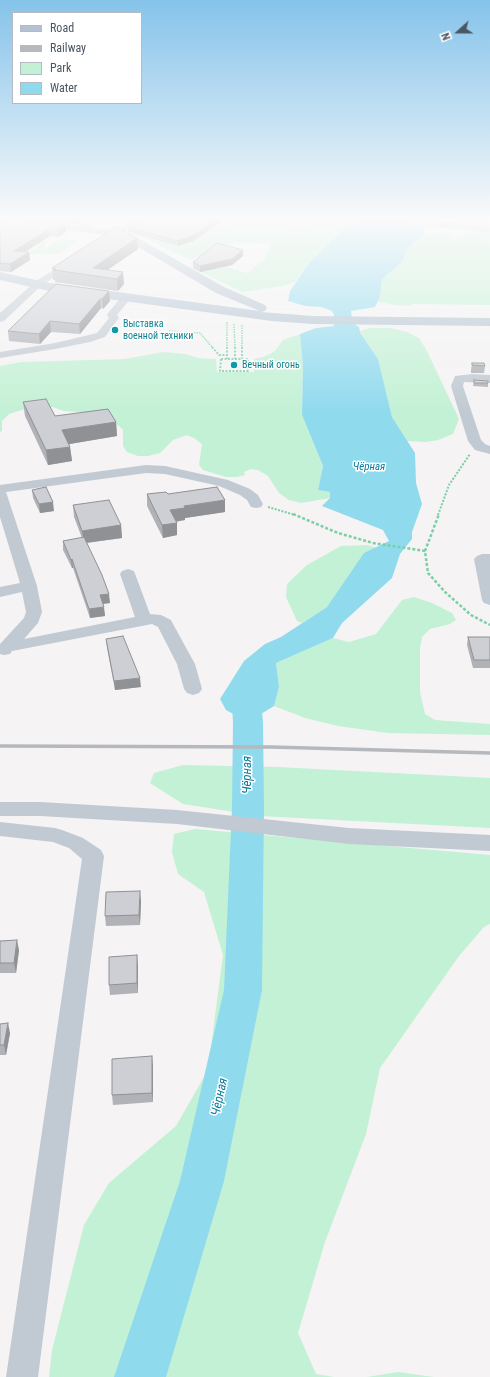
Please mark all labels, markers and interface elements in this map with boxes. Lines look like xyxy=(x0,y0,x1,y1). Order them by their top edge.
legend xyxy=(12,12,142,104)
north arrow xyxy=(438,12,478,52)
text: Road xyxy=(50,21,74,35)
text: N xyxy=(439,31,454,42)
text: Railway xyxy=(50,41,86,55)
text: Park xyxy=(50,61,71,75)
text: Water xyxy=(50,81,78,95)
place label: Выставка военной техники xyxy=(123,318,193,342)
marker: Выставка военной техники xyxy=(110,325,120,335)
place label: Вечный огонь xyxy=(242,359,300,371)
marker: Вечный огонь xyxy=(229,360,239,370)
water label: Чёрная xyxy=(353,460,385,474)
water label: Чёрная xyxy=(240,756,256,794)
water label: Чёрная xyxy=(208,1077,232,1117)

